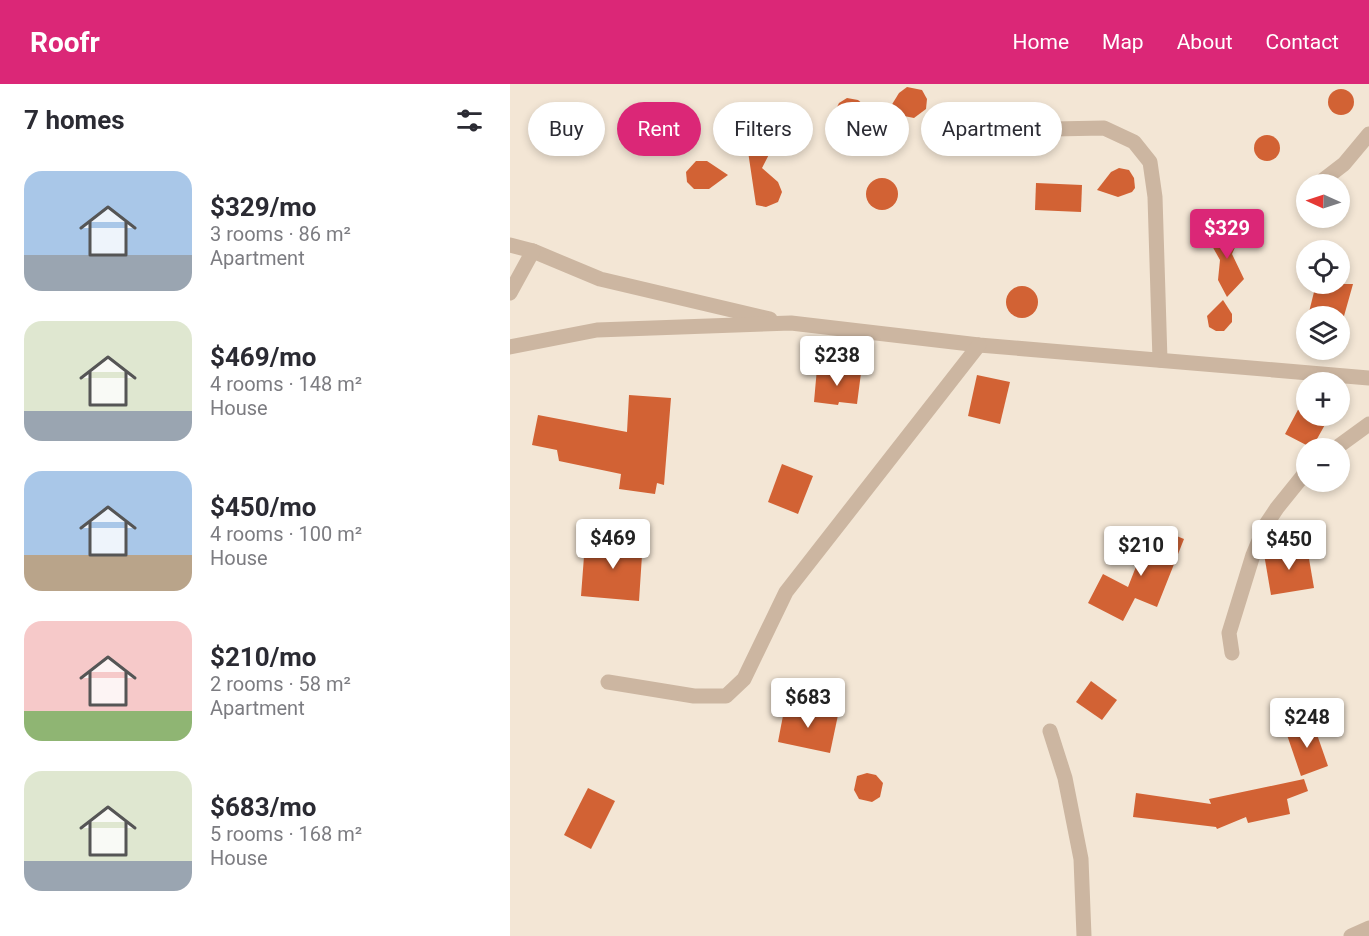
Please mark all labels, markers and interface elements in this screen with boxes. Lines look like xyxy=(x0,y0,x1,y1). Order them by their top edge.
text: Roofr xyxy=(30,26,100,59)
text: Home xyxy=(1013,30,1069,54)
text: Map xyxy=(1102,30,1144,54)
text: About xyxy=(1177,30,1233,54)
text: Contact xyxy=(1266,30,1339,54)
chip: Buy xyxy=(528,102,605,156)
chip: Rent xyxy=(617,102,701,156)
chip: Filters xyxy=(713,102,813,156)
chip: New xyxy=(825,102,909,156)
chip: Apartment xyxy=(921,102,1062,156)
icon: filters xyxy=(453,104,486,137)
text: 7 homes xyxy=(24,105,125,135)
north arrow xyxy=(1296,174,1350,228)
map controls xyxy=(1296,174,1350,492)
text: $329/mo xyxy=(210,192,317,222)
icon: home xyxy=(72,195,144,267)
pin: $329 xyxy=(1191,209,1263,260)
text: $329 xyxy=(1204,216,1250,240)
text: 3 rooms · 86 m² xyxy=(210,222,351,246)
button: locate xyxy=(1296,240,1350,294)
text: Apartment xyxy=(210,246,305,270)
button: layers xyxy=(1296,306,1350,360)
pin: $238 xyxy=(801,336,873,387)
text: $469/mo xyxy=(210,342,317,372)
text: $238 xyxy=(814,343,860,367)
icon: home xyxy=(72,345,144,417)
text: 4 rooms · 148 m² xyxy=(210,372,362,396)
button: + xyxy=(1296,372,1350,426)
text: House xyxy=(210,396,268,420)
button: − xyxy=(1296,438,1350,492)
text: $450/mo xyxy=(210,492,317,522)
icon: home xyxy=(72,495,144,567)
pin: $469 xyxy=(577,519,649,570)
pin: $450 xyxy=(1253,520,1325,571)
text: 4 rooms · 100 m² xyxy=(210,522,362,546)
text: $469 xyxy=(590,526,636,550)
pin: $210 xyxy=(1105,526,1177,577)
text: $450 xyxy=(1266,527,1312,551)
text: $210 xyxy=(1118,533,1164,557)
text: House xyxy=(210,546,268,570)
text: $210/mo xyxy=(210,642,317,672)
icon: home xyxy=(72,645,144,717)
text: 2 rooms · 58 m² xyxy=(210,672,351,696)
pin: $683 xyxy=(772,678,844,729)
text: $683 xyxy=(785,685,831,709)
text: Apartment xyxy=(210,696,305,720)
pin: $248 xyxy=(1271,698,1343,749)
text: $248 xyxy=(1284,705,1330,729)
text: $683/mo xyxy=(210,792,317,822)
icon: home xyxy=(72,795,144,867)
text: 5 rooms · 168 m² xyxy=(210,822,362,846)
text: House xyxy=(210,846,268,870)

